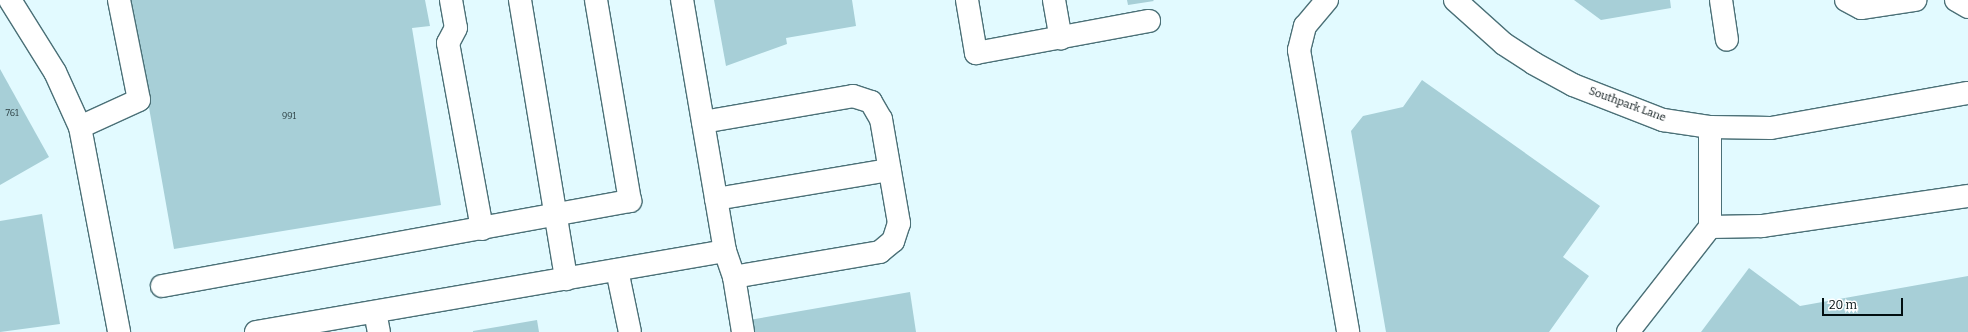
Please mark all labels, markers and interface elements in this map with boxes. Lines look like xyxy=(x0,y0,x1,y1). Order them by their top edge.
street label: Southpark Lane xyxy=(1587,85,1667,125)
house number: 761 xyxy=(5,108,19,118)
house number: 991 xyxy=(282,111,296,121)
scale bar xyxy=(1824,290,1905,316)
text: 20 m xyxy=(1829,298,1857,312)

